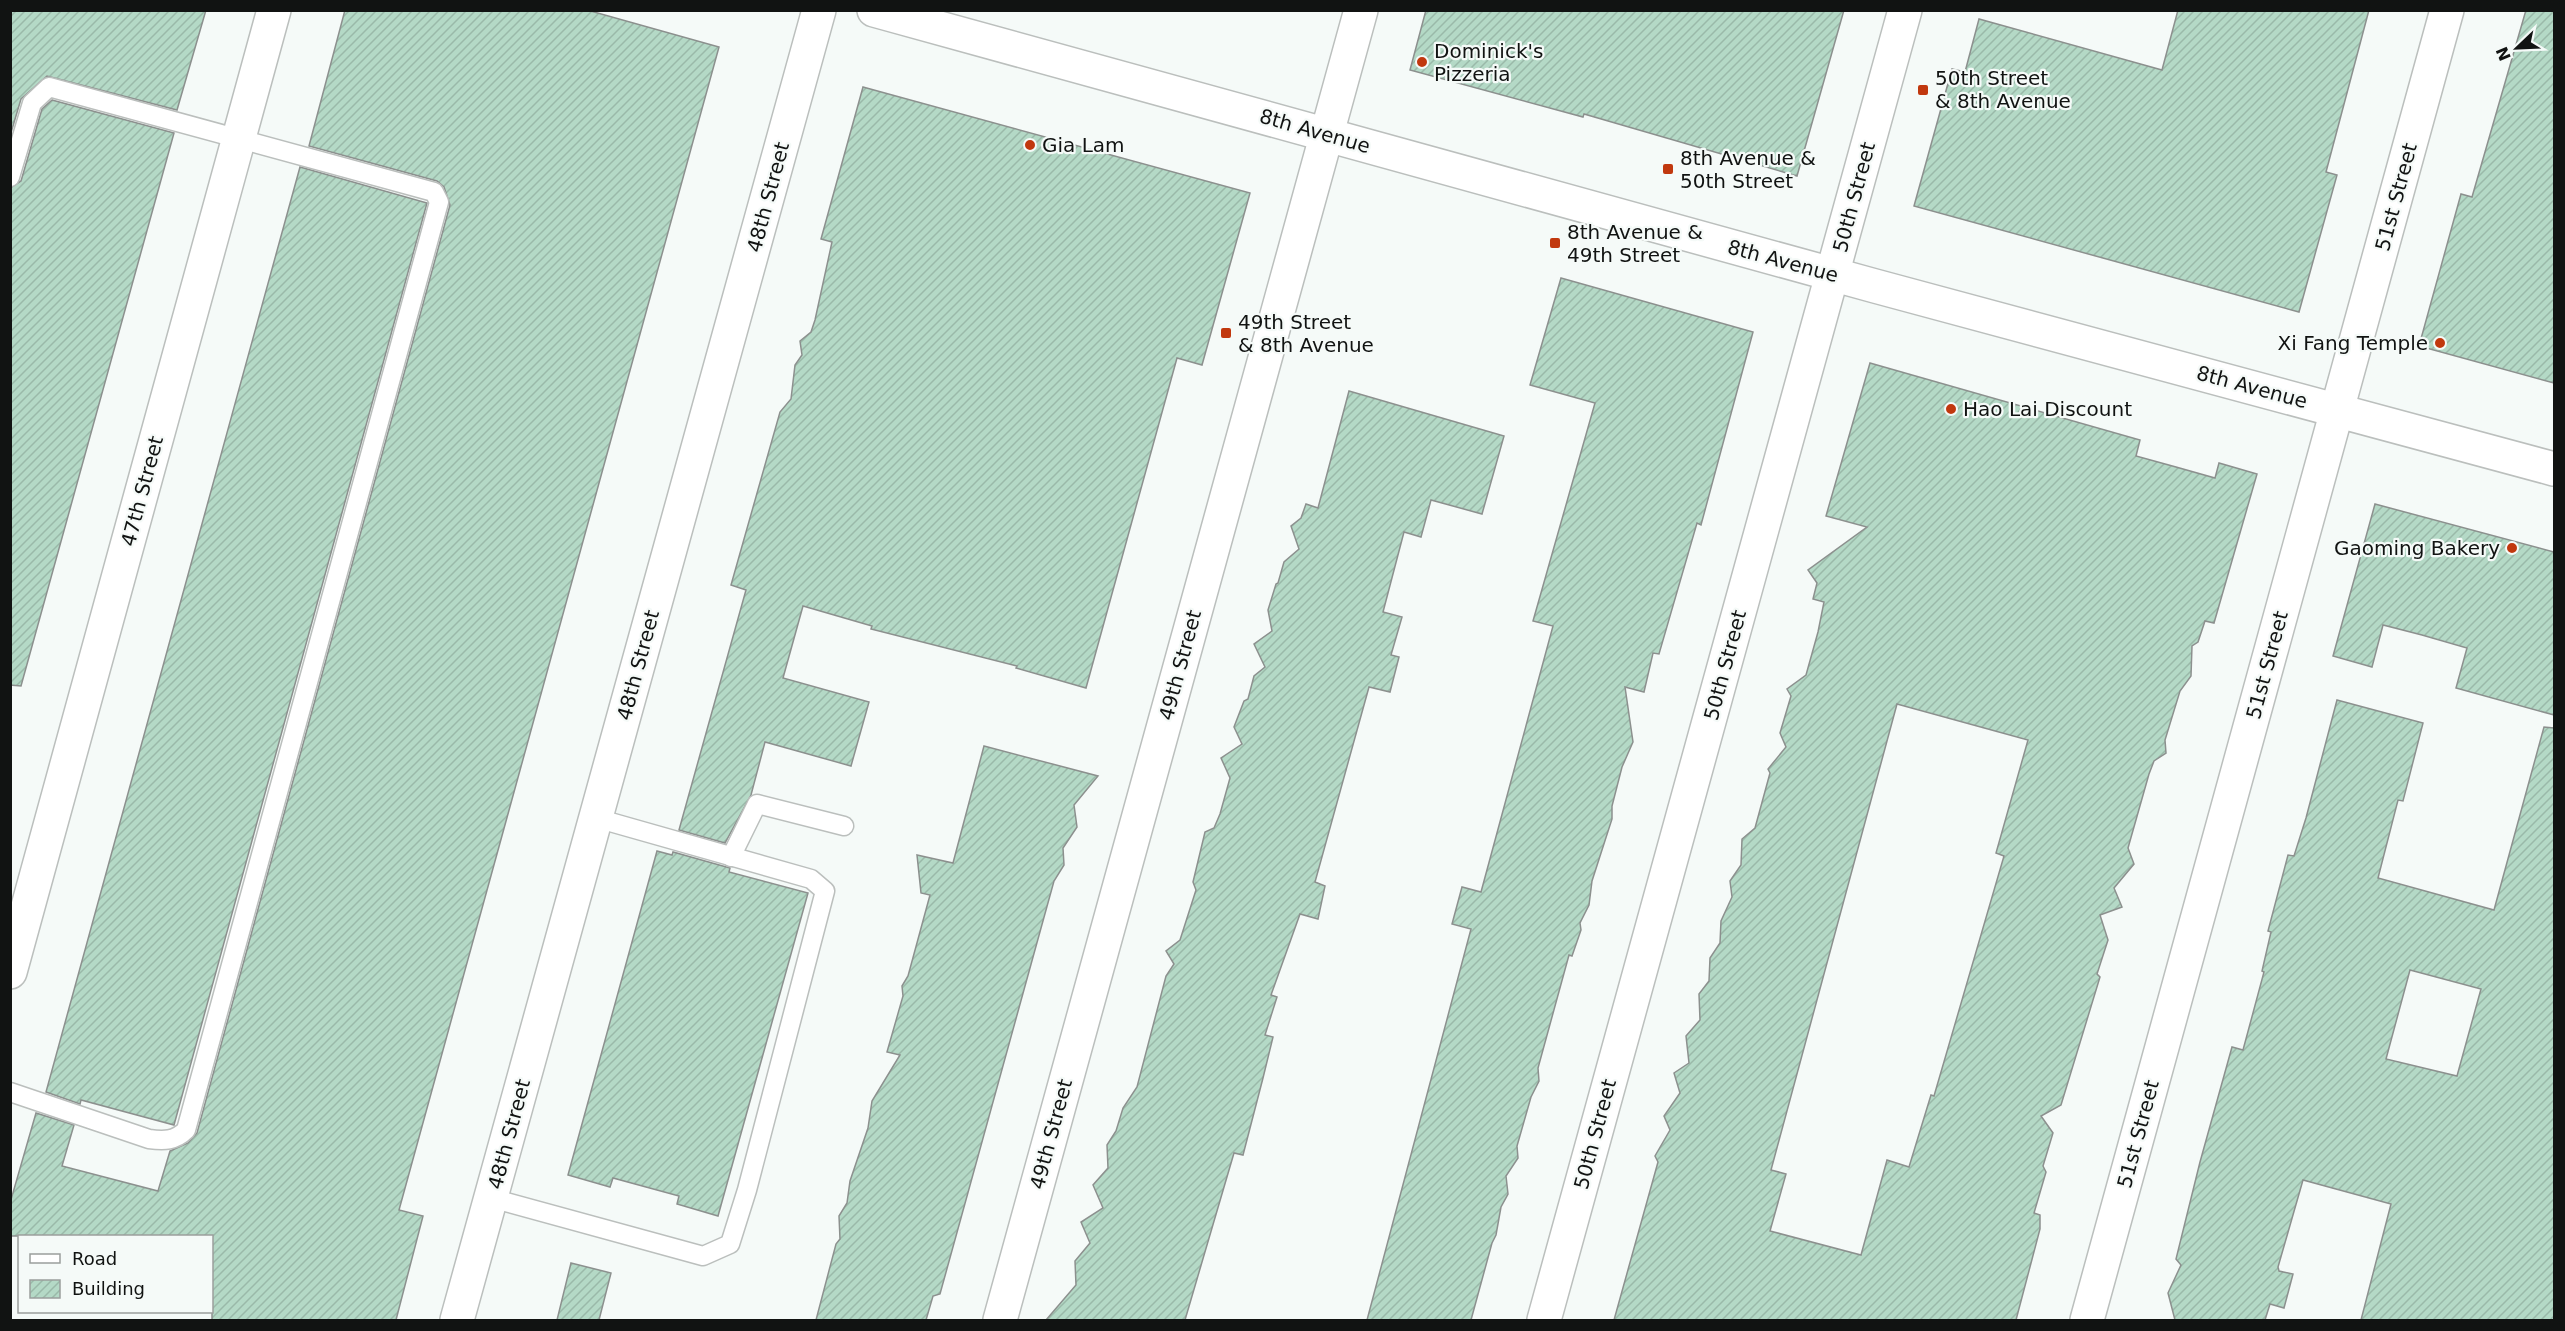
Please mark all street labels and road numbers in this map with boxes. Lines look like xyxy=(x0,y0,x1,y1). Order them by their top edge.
street label: 8th Avenue xyxy=(1257,104,1373,158)
street label: 48th Street xyxy=(742,139,794,255)
street label: 50th Street xyxy=(1828,139,1880,255)
street label: 51st Street xyxy=(2370,140,2422,254)
street label: 8th Avenue xyxy=(1725,235,1841,287)
street label: 8th Avenue xyxy=(2194,361,2310,413)
street label: 47th Street xyxy=(116,433,168,549)
street label: 48th Street xyxy=(612,607,664,723)
street label: 49th Street xyxy=(1154,607,1206,723)
street label: 50th Street xyxy=(1699,607,1751,723)
street label: 51st Street xyxy=(2241,608,2293,722)
street label: 48th Street xyxy=(483,1076,535,1192)
street label: 49th Street xyxy=(1025,1076,1077,1192)
street label: 50th Street xyxy=(1569,1076,1621,1192)
street label: 51st Street xyxy=(2112,1077,2164,1191)

